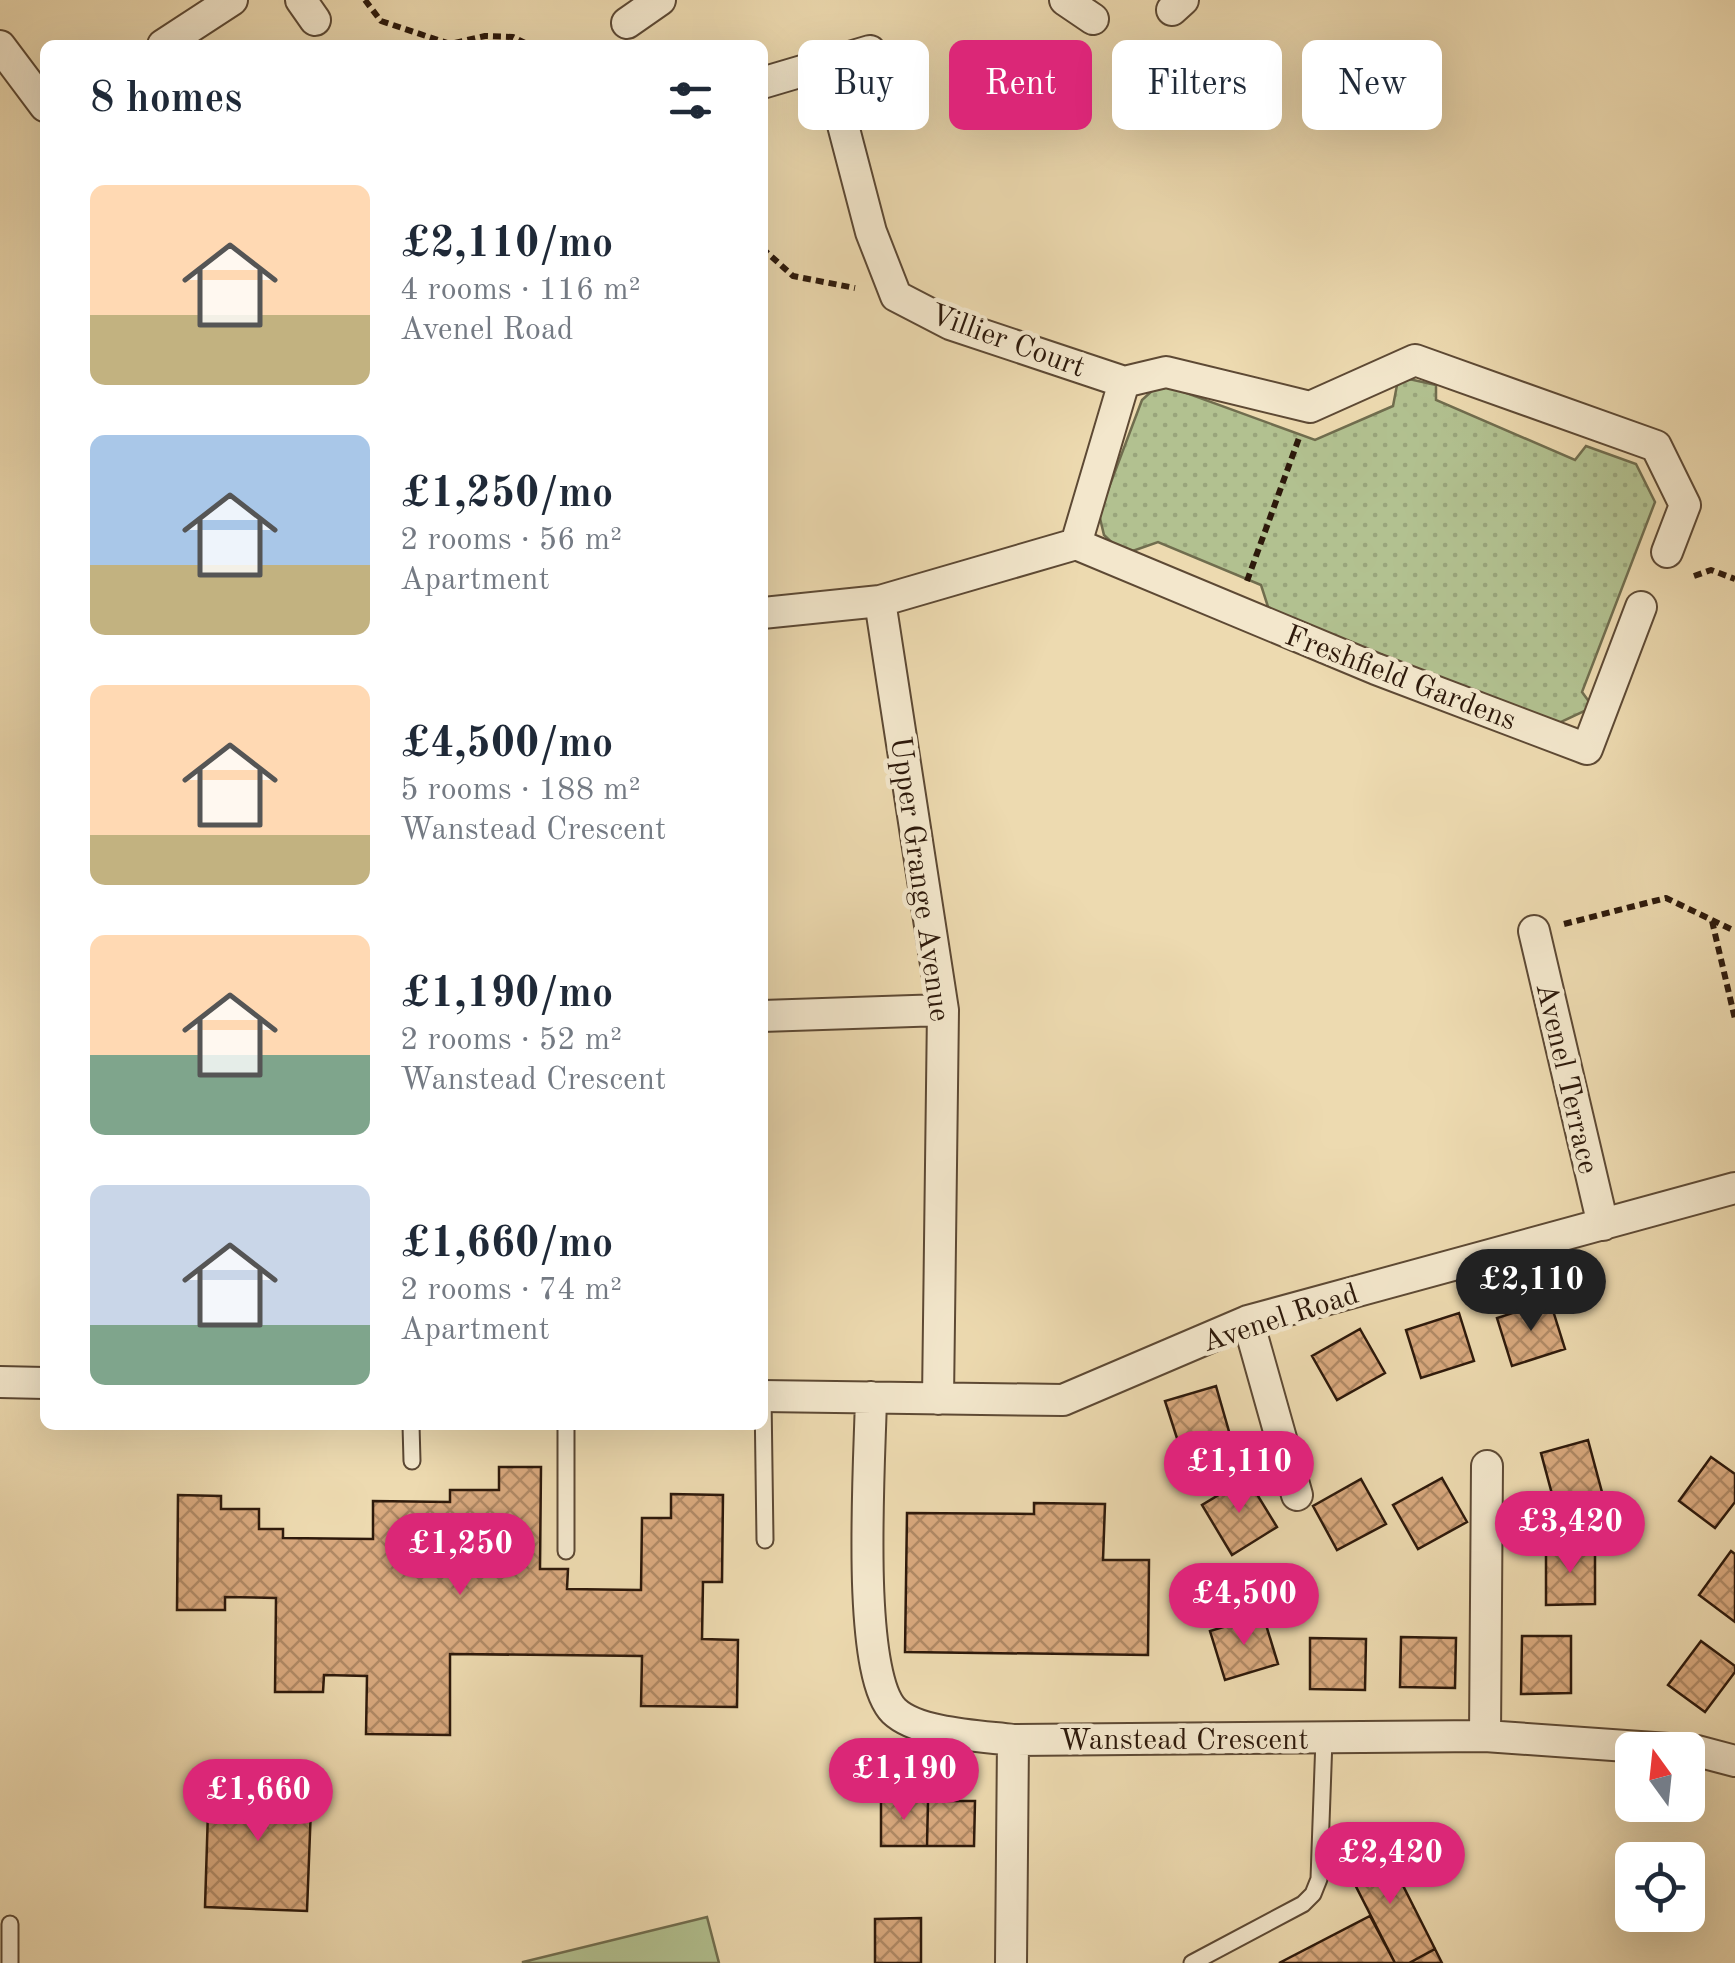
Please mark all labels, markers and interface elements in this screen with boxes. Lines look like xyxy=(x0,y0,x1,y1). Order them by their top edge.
chip: Buy xyxy=(798,40,929,130)
chip: Rent xyxy=(949,40,1092,130)
chip: Filters xyxy=(1112,40,1282,130)
chip: New xyxy=(1302,40,1442,130)
icon: filters xyxy=(663,73,718,128)
text: 8 homes xyxy=(90,79,242,121)
text: £2,110/mo xyxy=(400,224,613,266)
icon: home xyxy=(170,225,290,345)
text: 4 rooms · 116 m² xyxy=(400,275,641,307)
street label: Villier Court xyxy=(926,300,1089,384)
text: Avenel Road xyxy=(400,315,573,347)
text: £1,250/mo xyxy=(400,474,613,516)
icon: home xyxy=(170,475,290,595)
text: 2 rooms · 56 m² xyxy=(400,525,622,557)
text: Apartment xyxy=(400,565,550,597)
street label: Freshfield Gardens xyxy=(1281,621,1520,737)
text: £4,500/mo xyxy=(400,724,613,766)
icon: home xyxy=(170,725,290,845)
street label: Upper Grange Avenue xyxy=(884,735,954,1024)
text: 5 rooms · 188 m² xyxy=(400,775,641,807)
text: Wanstead Crescent xyxy=(400,815,666,847)
text: £1,190/mo xyxy=(400,974,613,1016)
icon: home xyxy=(170,975,290,1095)
street label: Avenel Terrace xyxy=(1529,980,1603,1177)
text: 2 rooms · 52 m² xyxy=(400,1025,622,1057)
text: Wanstead Crescent xyxy=(400,1065,666,1097)
text: £1,660/mo xyxy=(400,1224,613,1266)
icon: home xyxy=(170,1225,290,1345)
pin: £2,110 xyxy=(1450,1249,1612,1334)
text: £2,110 xyxy=(1478,1265,1584,1297)
text: 2 rooms · 74 m² xyxy=(400,1275,622,1307)
street label: Avenel Road xyxy=(1199,1280,1363,1358)
text: Apartment xyxy=(400,1315,550,1347)
pin: £1,110 xyxy=(1158,1431,1320,1516)
text: £1,110 xyxy=(1186,1447,1292,1479)
pin: £3,420 xyxy=(1489,1491,1651,1576)
text: £3,420 xyxy=(1517,1507,1623,1539)
pin: £1,250 xyxy=(379,1513,541,1598)
text: £1,250 xyxy=(407,1529,513,1561)
pin: £4,500 xyxy=(1163,1563,1325,1648)
text: £4,500 xyxy=(1191,1579,1297,1611)
street label: Wanstead Crescent xyxy=(1059,1726,1309,1756)
north arrow xyxy=(1615,1732,1705,1822)
map controls xyxy=(1615,1732,1705,1932)
pin: £1,190 xyxy=(823,1738,985,1823)
text: £1,190 xyxy=(851,1754,957,1786)
pin: £1,660 xyxy=(177,1759,339,1844)
text: £1,660 xyxy=(205,1775,311,1807)
pin: £2,420 xyxy=(1309,1822,1471,1907)
text: £2,420 xyxy=(1337,1838,1443,1870)
button: locate xyxy=(1615,1842,1705,1932)

